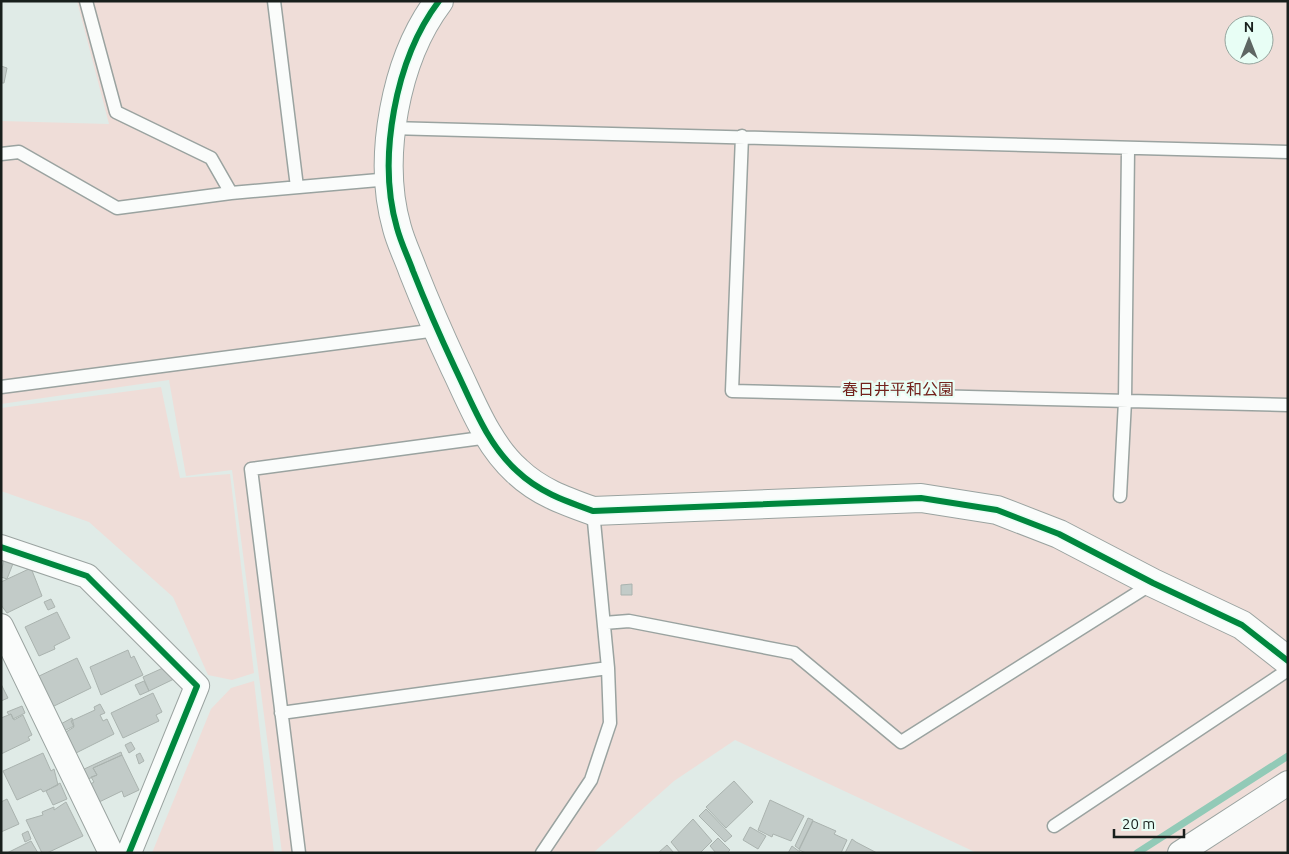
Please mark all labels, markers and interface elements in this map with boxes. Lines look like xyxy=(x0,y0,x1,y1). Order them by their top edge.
north arrow xyxy=(1224,15,1274,65)
text: N xyxy=(1244,19,1254,35)
park label: 春日井平和公園 xyxy=(842,380,954,398)
scale bar xyxy=(1114,806,1184,838)
text: 20 m xyxy=(1122,815,1155,832)

